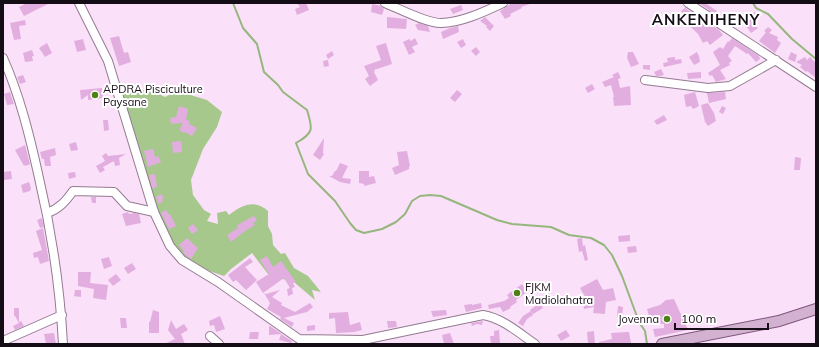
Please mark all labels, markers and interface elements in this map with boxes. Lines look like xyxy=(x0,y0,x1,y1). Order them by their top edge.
district label: ANKENIHENY xyxy=(652,10,760,29)
place label: APDRA Pisciculture Paysane xyxy=(103,82,203,109)
marker: APDRA Pisciculture Paysane xyxy=(90,90,100,100)
place label: FJKM Madiolahatra xyxy=(525,280,593,307)
marker: FJKM Madiolahatra xyxy=(512,288,522,298)
scale bar xyxy=(675,305,768,331)
text: 100 m xyxy=(681,311,716,326)
place label: Jovenna xyxy=(618,312,659,326)
marker: Jovenna xyxy=(662,314,672,324)

